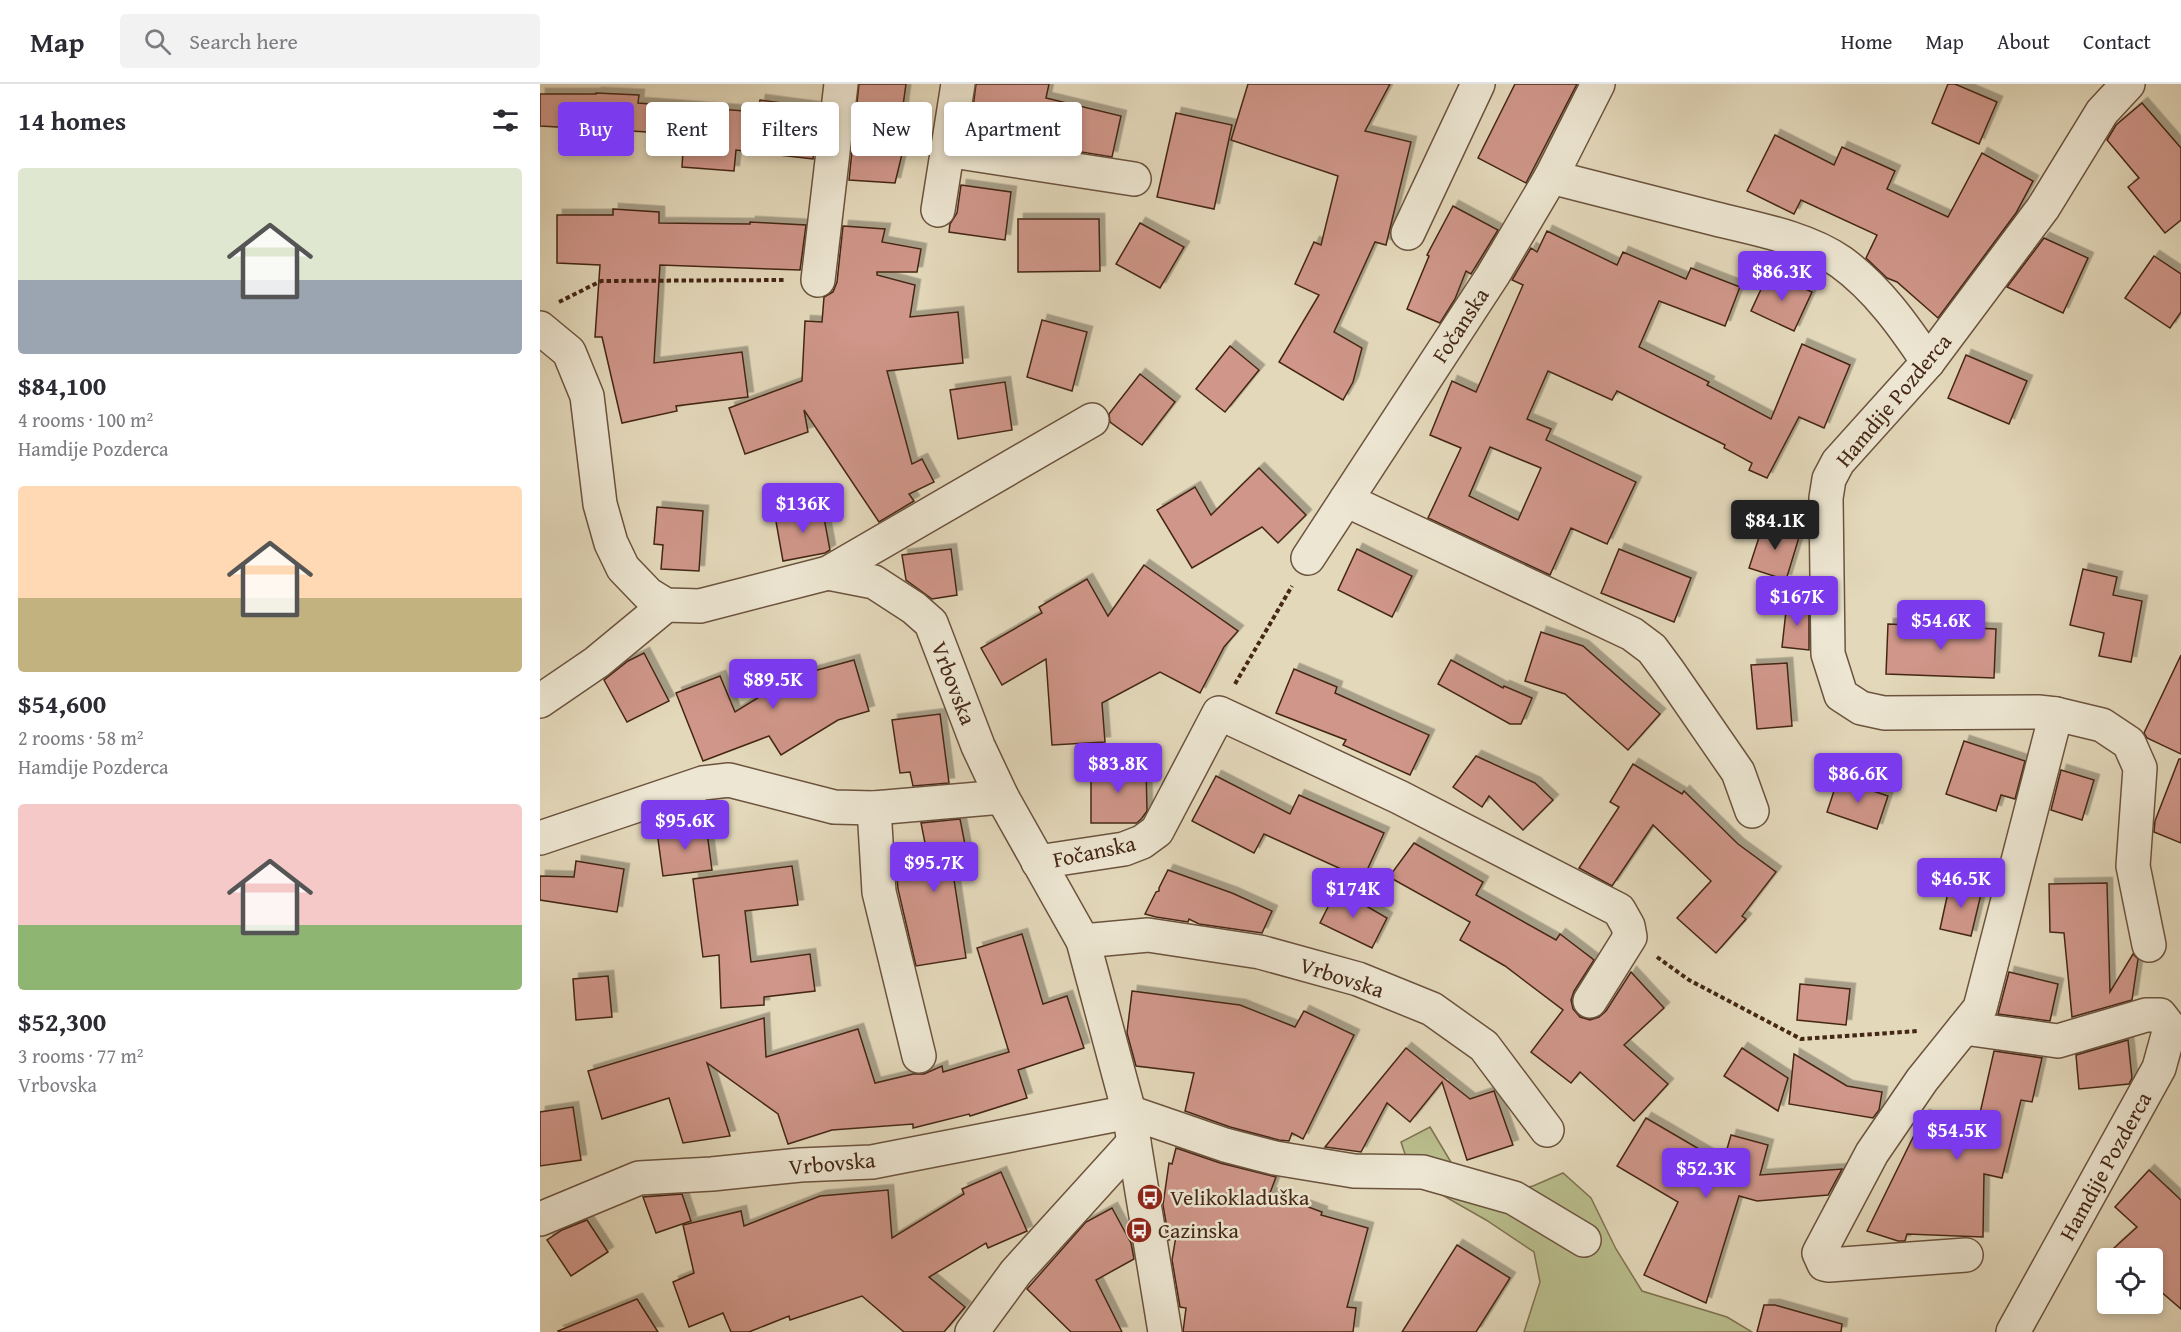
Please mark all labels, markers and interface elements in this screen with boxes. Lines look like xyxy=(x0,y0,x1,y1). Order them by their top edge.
search box xyxy=(120,14,540,68)
text: Map xyxy=(30,21,84,62)
icon: search xyxy=(141,25,174,58)
text: Search here xyxy=(189,25,298,57)
text: Home xyxy=(1841,26,1892,57)
text: Map xyxy=(1925,26,1964,57)
text: About xyxy=(1997,26,2050,57)
text: Contact xyxy=(2083,26,2151,57)
text: 14 homes xyxy=(18,101,126,140)
chip: Buy xyxy=(558,102,634,156)
chip: Rent xyxy=(646,102,729,156)
chip: Filters xyxy=(741,102,839,156)
chip: New xyxy=(851,102,932,156)
chip: Apartment xyxy=(944,102,1082,156)
icon: filters xyxy=(489,104,522,137)
icon: home xyxy=(216,207,324,315)
pin: $86.3K xyxy=(1733,251,1831,302)
text: $86.3K xyxy=(1752,256,1812,285)
street label: Fočanska xyxy=(1424,281,1497,369)
street label: Hamdije Pozderca xyxy=(1828,326,1959,474)
text: $84,100 xyxy=(18,366,106,405)
text: 4 rooms · 100 m² xyxy=(18,405,153,434)
text: Hamdije Pozderca xyxy=(18,434,169,463)
pin: $136K xyxy=(761,483,845,534)
text: $136K xyxy=(776,488,830,517)
pin: $84.1K xyxy=(1726,500,1824,551)
text: $84.1K xyxy=(1745,505,1805,534)
icon: home xyxy=(216,525,324,633)
pin: $167K xyxy=(1755,576,1839,627)
text: $167K xyxy=(1770,581,1824,610)
pin: $54.6K xyxy=(1892,600,1990,651)
text: $54.6K xyxy=(1911,605,1971,634)
street label: Vrbovska xyxy=(923,637,985,730)
pin: $89.5K xyxy=(724,659,822,710)
text: $89.5K xyxy=(743,664,803,693)
text: $54,600 xyxy=(18,684,106,723)
text: 2 rooms · 58 m² xyxy=(18,723,144,752)
pin: $83.8K xyxy=(1069,743,1167,794)
text: $83.8K xyxy=(1088,748,1148,777)
text: Hamdije Pozderca xyxy=(18,752,169,781)
pin: $86.6K xyxy=(1809,753,1907,804)
text: $86.6K xyxy=(1828,758,1888,787)
pin: $95.6K xyxy=(636,800,734,851)
text: $95.6K xyxy=(655,805,715,834)
street label: Fočanska xyxy=(1050,827,1139,875)
pin: $95.7K xyxy=(885,842,983,893)
icon: home xyxy=(216,843,324,951)
text: $95.7K xyxy=(904,847,964,876)
pin: $46.5K xyxy=(1912,858,2010,909)
text: $46.5K xyxy=(1931,863,1991,892)
pin: $174K xyxy=(1311,868,1395,919)
text: $174K xyxy=(1326,873,1380,902)
street label: Vrbovska xyxy=(1296,948,1389,1006)
text: $52,300 xyxy=(18,1002,106,1041)
text: 3 rooms · 77 m² xyxy=(18,1041,144,1070)
text: Vrbovska xyxy=(18,1070,97,1099)
street label: Hamdije Pozderca xyxy=(2051,1085,2159,1246)
pin: $54.5K xyxy=(1908,1110,2006,1161)
text: $54.5K xyxy=(1927,1115,1987,1144)
street label: Vrbovska xyxy=(787,1143,877,1183)
pin: $52.3K xyxy=(1657,1148,1755,1199)
text: $52.3K xyxy=(1676,1153,1736,1182)
place label: Velikokladuška xyxy=(1170,1181,1310,1213)
bus stop icon: Velikokladuška xyxy=(1135,1182,1165,1212)
place label: Cazinska xyxy=(1158,1214,1239,1246)
bus stop icon: Cazinska xyxy=(1124,1215,1154,1245)
map controls xyxy=(2097,1248,2163,1314)
button: locate xyxy=(2097,1248,2163,1314)

